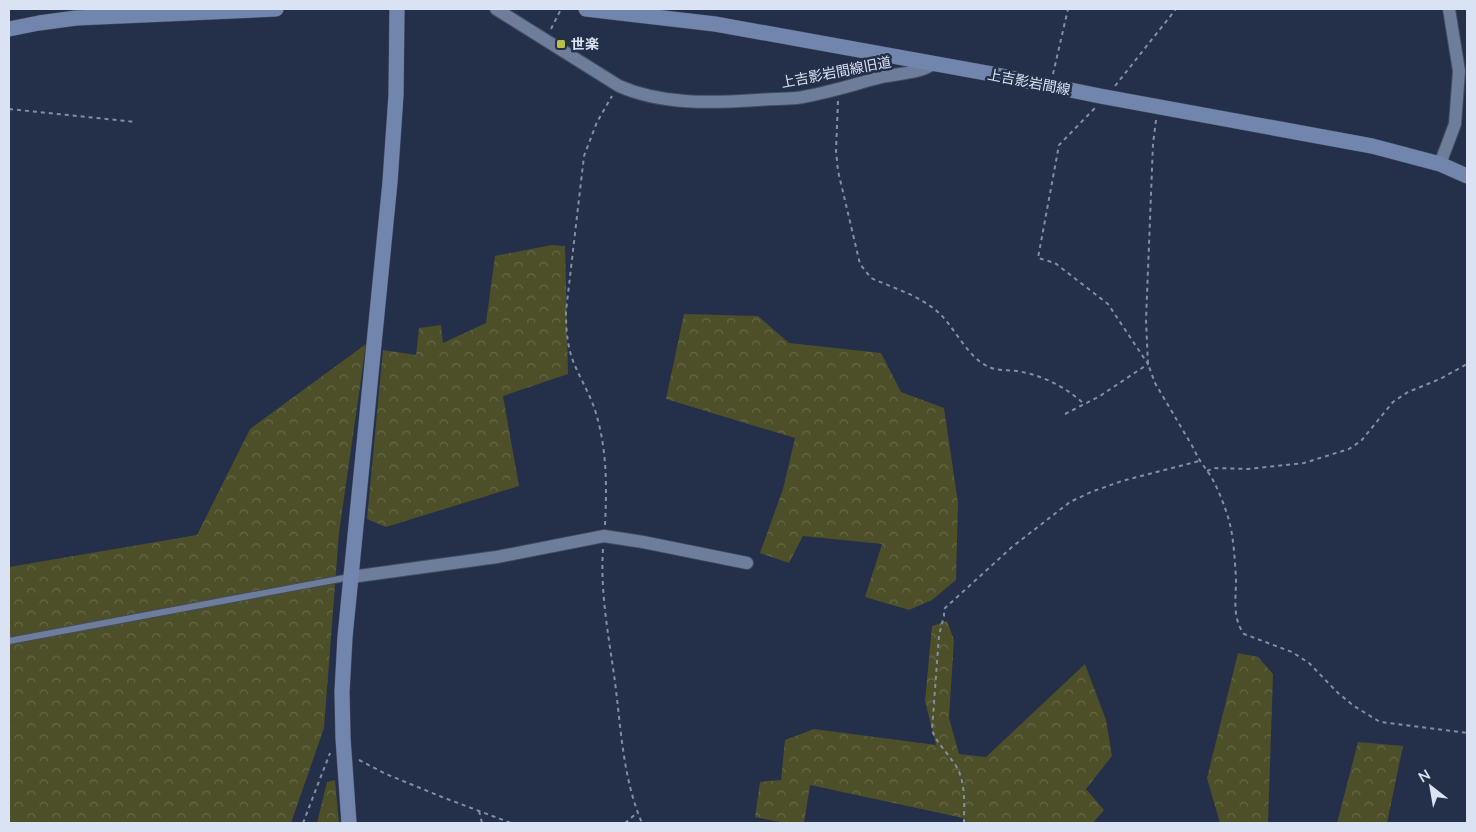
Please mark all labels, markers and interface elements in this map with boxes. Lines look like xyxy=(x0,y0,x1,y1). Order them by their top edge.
place label: 世楽 xyxy=(571,35,599,52)
marker: 世楽 xyxy=(555,38,567,50)
street label: 上吉影岩間線旧道 xyxy=(779,52,892,91)
street label: 上吉影岩間線 xyxy=(986,65,1072,98)
north arrow xyxy=(1406,762,1456,812)
text: N xyxy=(1415,765,1433,785)

